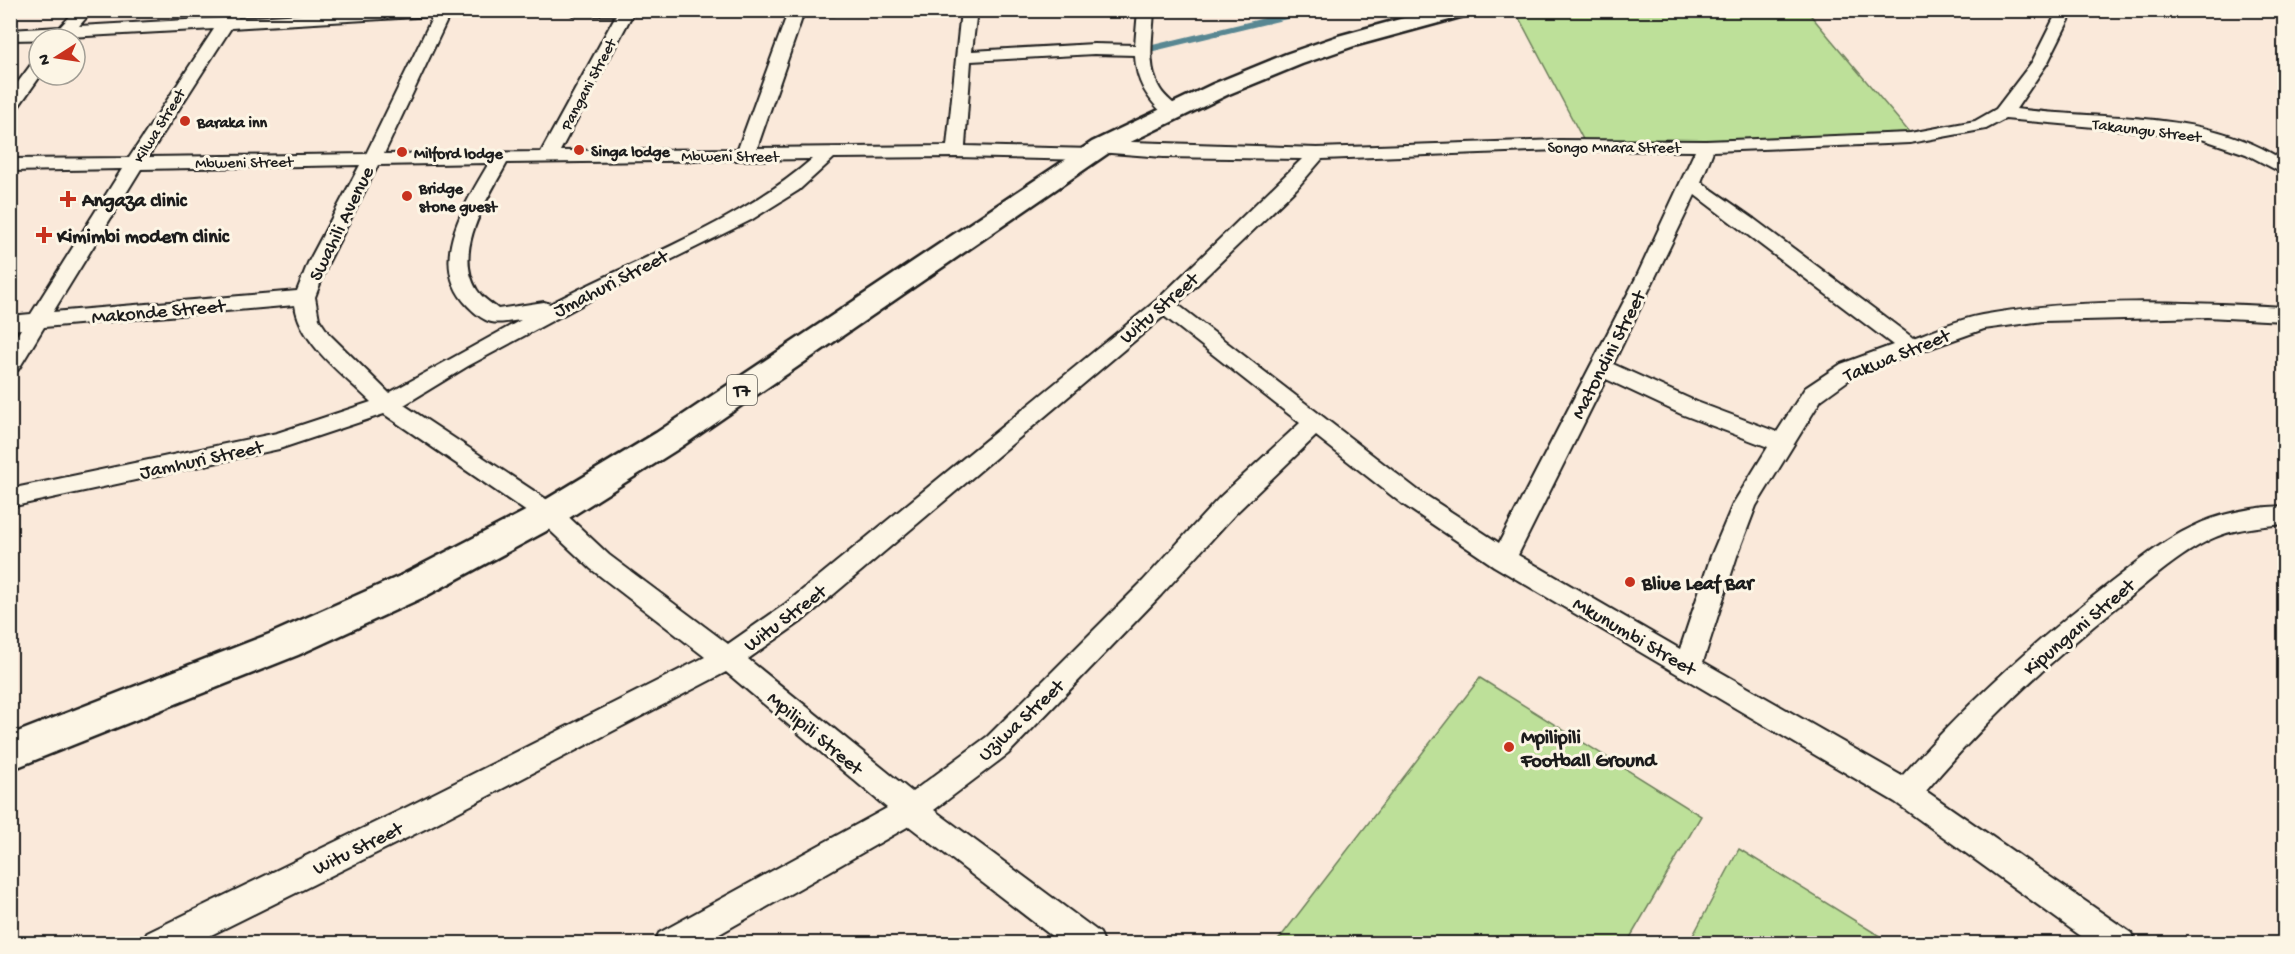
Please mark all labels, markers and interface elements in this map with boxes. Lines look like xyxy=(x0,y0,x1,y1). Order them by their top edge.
north arrow xyxy=(27,27,87,87)
street label: Pangani Street xyxy=(558,35,623,135)
text: N xyxy=(35,52,56,66)
street label: Kilwa Street xyxy=(131,85,192,167)
marker: Baraka inn xyxy=(178,114,192,128)
place label: Baraka inn xyxy=(196,115,267,134)
street label: Takaungu Street xyxy=(2090,116,2203,149)
street label: Songo Mnara Street xyxy=(1547,140,1682,159)
marker: Singa lodge xyxy=(572,143,586,157)
place label: Singa lodge xyxy=(591,144,671,163)
marker: Milford lodge xyxy=(395,145,409,159)
place label: Milford lodge xyxy=(414,145,503,165)
street label: Mbweni Street xyxy=(681,149,780,168)
street label: Mbweni Street xyxy=(195,154,295,175)
street label: Swahili Avenue xyxy=(306,163,381,286)
place label: Bridge stone guest xyxy=(418,181,498,218)
marker: Bridge stone guest xyxy=(400,189,414,203)
marker: Angaza clinic xyxy=(59,190,77,208)
place label: Angaza clinic xyxy=(81,191,188,214)
marker: Kimimbi modern clinic xyxy=(35,226,53,244)
place label: Kimimbi modern clinic xyxy=(56,227,230,250)
street label: Jmahuri Street xyxy=(550,246,674,324)
street label: Witu Street xyxy=(1116,268,1206,350)
street label: Matondini Street xyxy=(1568,286,1653,424)
street label: Makonde Street xyxy=(91,296,228,331)
street label: Takwa Street xyxy=(1840,325,1955,389)
road number: T7 xyxy=(727,375,757,405)
street label: Jamhuri Street xyxy=(138,437,267,486)
place label: Bliue Leaf Bar xyxy=(1641,574,1755,597)
street label: Kipungani Street xyxy=(2020,574,2142,682)
marker: Bliue Leaf Bar xyxy=(1623,575,1637,589)
street label: Witu Street xyxy=(740,580,833,658)
street label: Mkunumbi Street xyxy=(1568,594,1700,683)
street label: Uziwa Street xyxy=(975,675,1072,767)
street label: Mpilipili Street xyxy=(761,688,868,783)
place label: Mpilipili Football Ground xyxy=(1520,728,1658,774)
marker: Mpilipili Football Ground xyxy=(1502,740,1516,754)
street label: Witu Street xyxy=(310,818,409,882)

